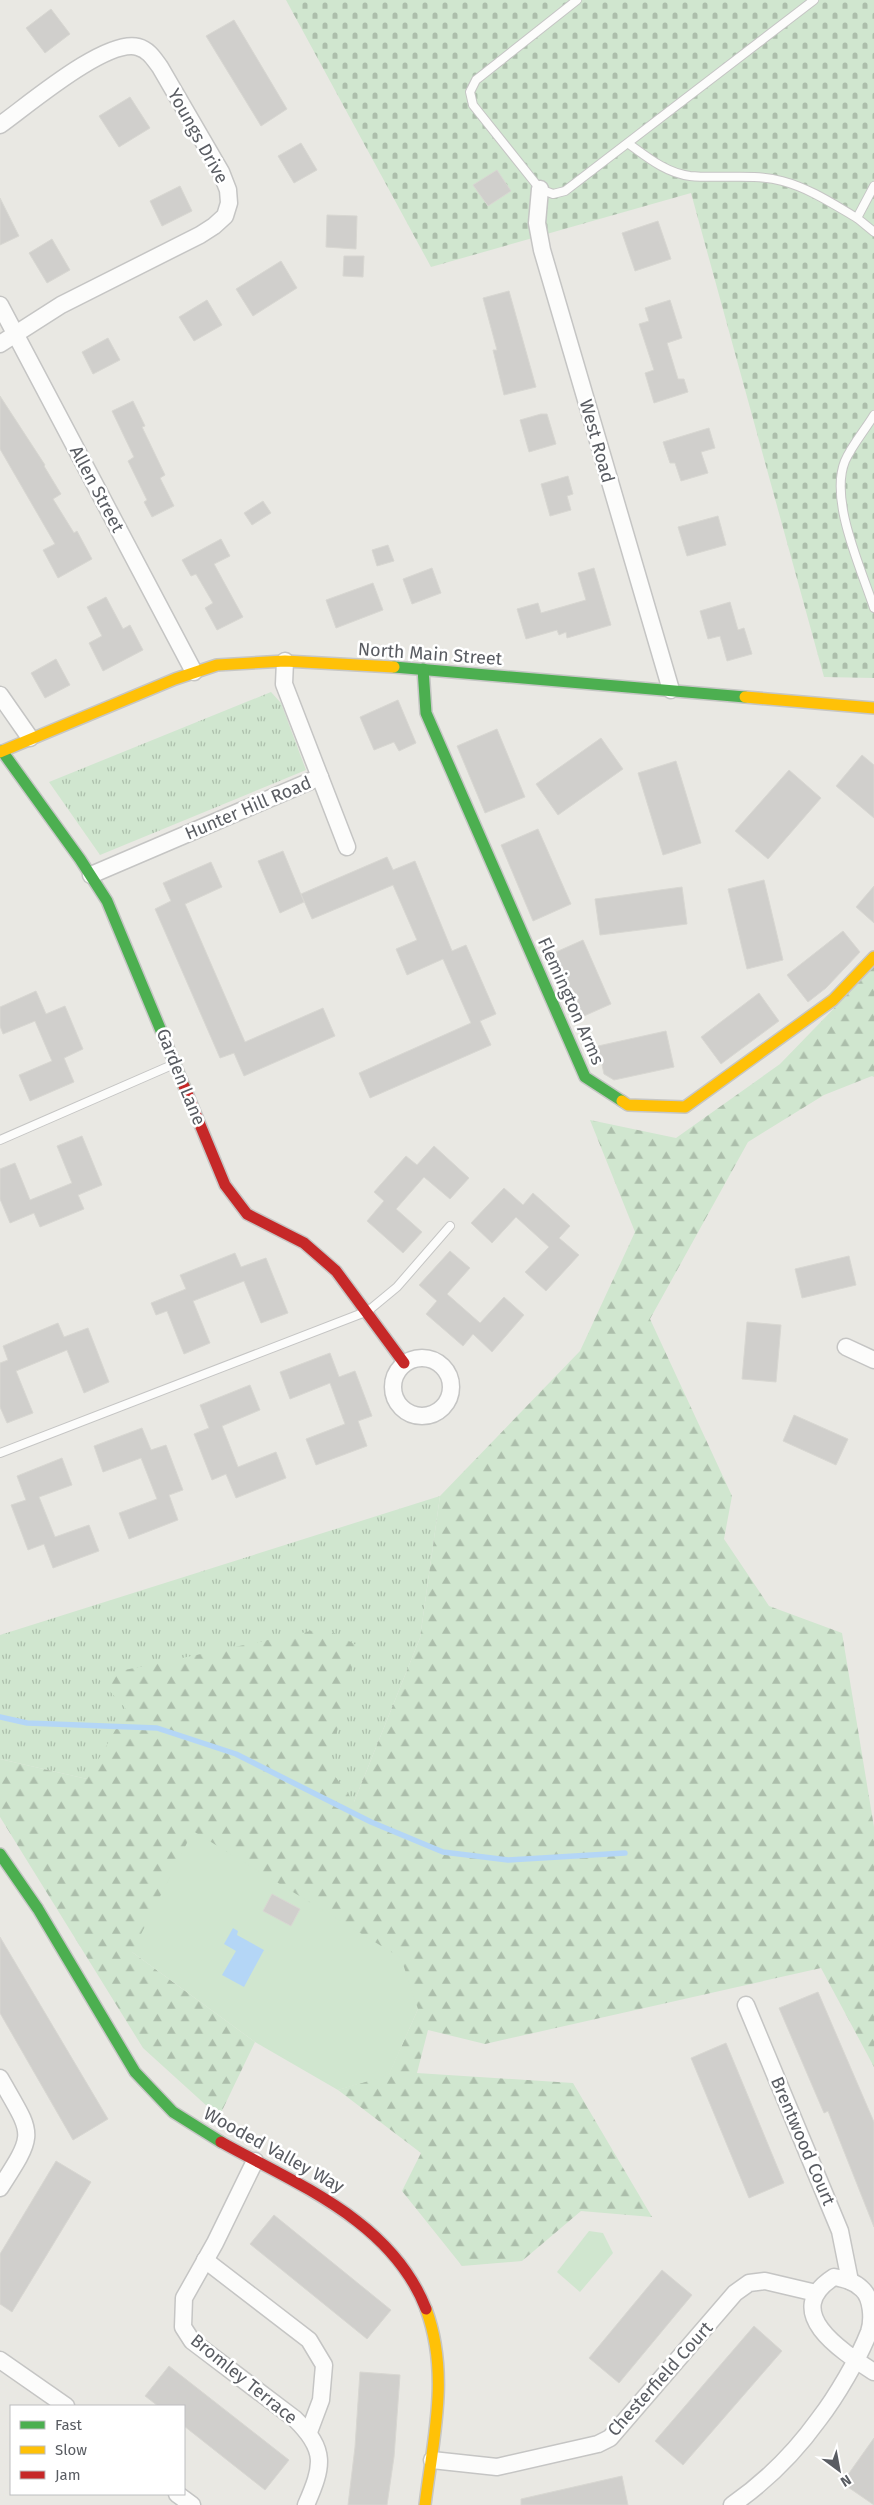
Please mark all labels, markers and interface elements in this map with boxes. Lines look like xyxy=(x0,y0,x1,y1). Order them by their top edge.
street label: Youngs Drive xyxy=(163,85,233,187)
street label: West Road xyxy=(575,397,619,485)
street label: Allen Street xyxy=(65,442,129,536)
street label: North Main Street xyxy=(357,638,503,670)
street label: Hunter Hill Road xyxy=(181,771,315,845)
street label: Flemington Arms xyxy=(533,934,609,1068)
street label: Garden Lane xyxy=(152,1025,210,1129)
street label: Brentwood Court xyxy=(766,2073,840,2209)
street label: Wooded Valley Way xyxy=(200,2102,348,2198)
street label: Chesterfield Court xyxy=(603,2317,718,2441)
street label: Bromley Terrace xyxy=(186,2329,302,2429)
legend xyxy=(10,2405,185,2495)
text: Fast xyxy=(55,2416,82,2434)
text: Slow xyxy=(55,2441,87,2459)
north arrow xyxy=(814,2445,864,2495)
text: Jam xyxy=(55,2466,81,2484)
text: N xyxy=(837,2471,854,2490)

